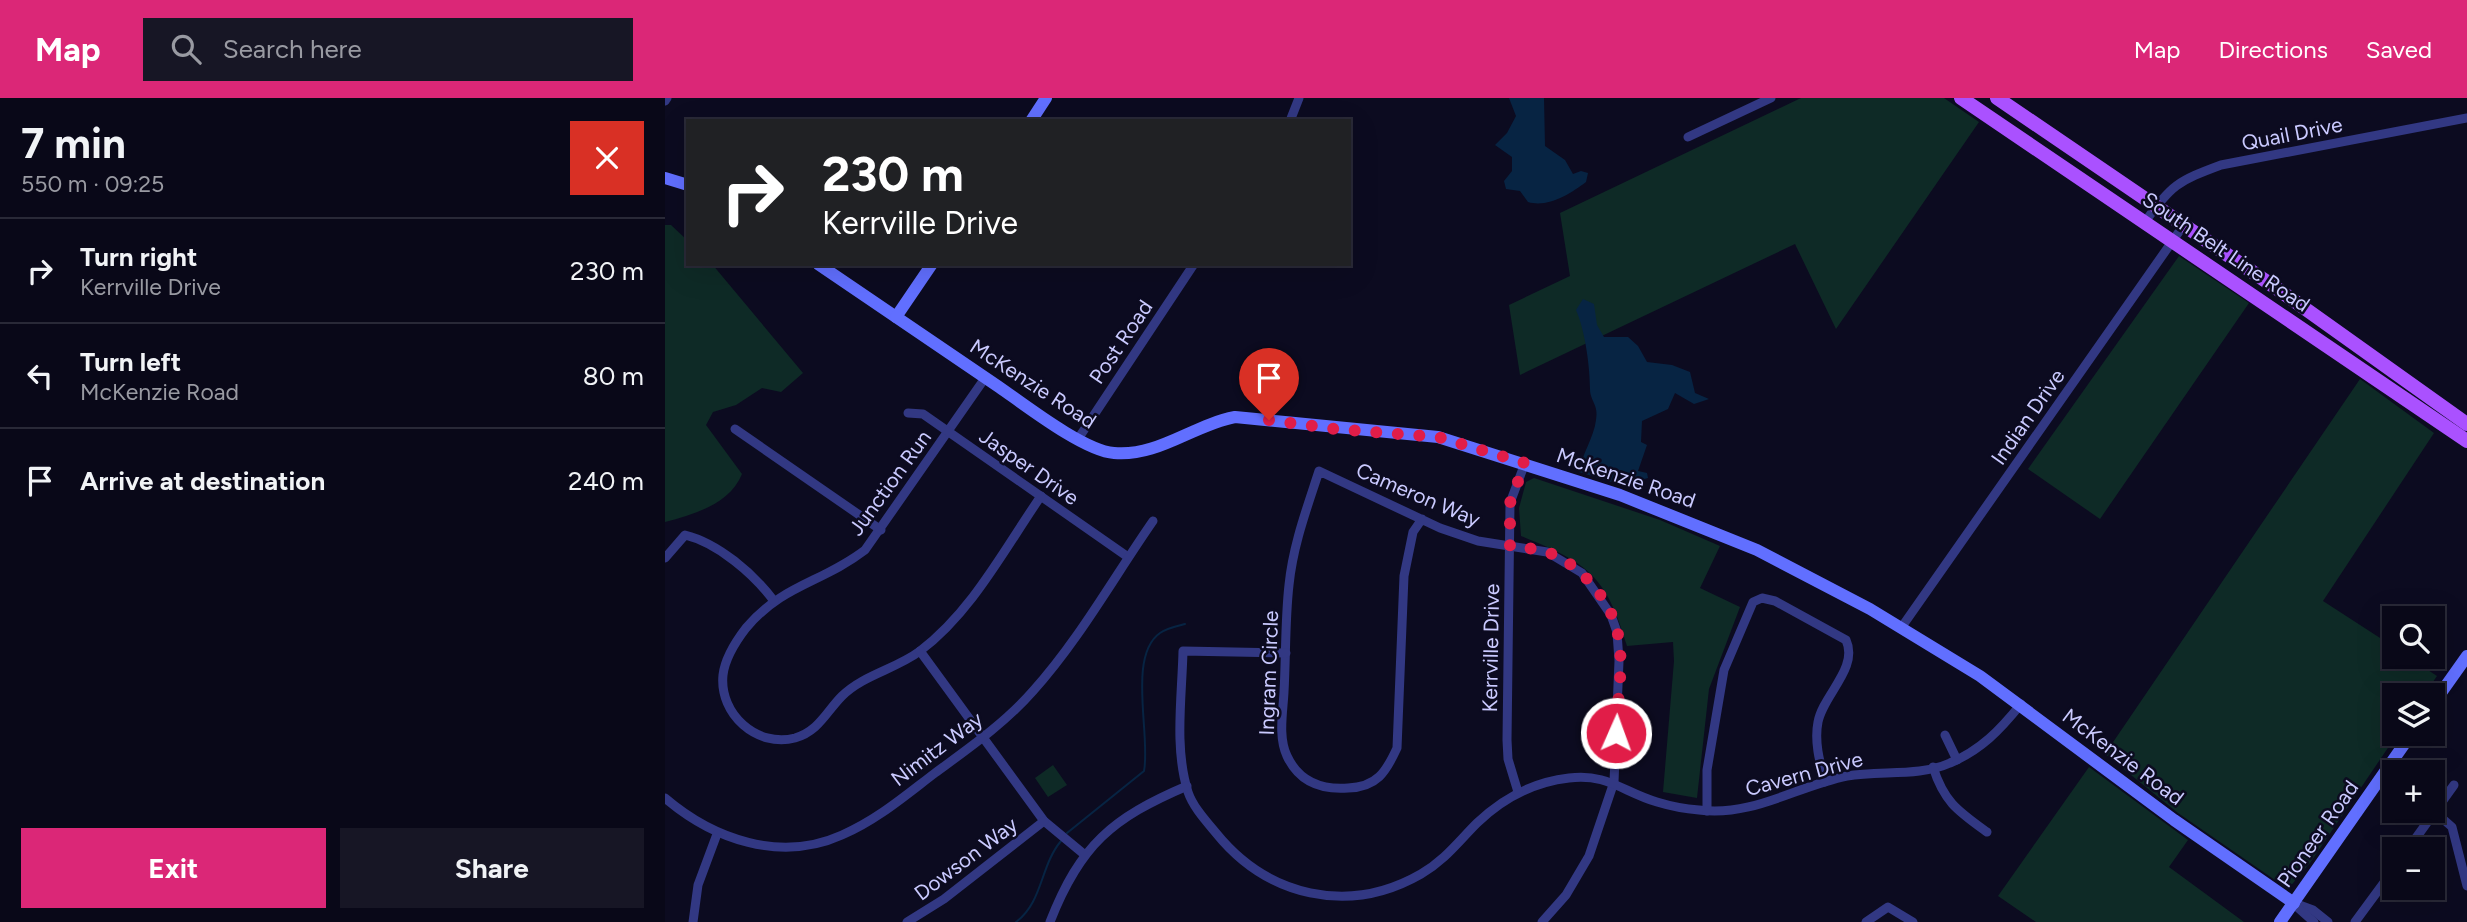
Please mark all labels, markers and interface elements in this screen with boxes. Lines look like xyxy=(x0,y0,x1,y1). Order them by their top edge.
search box xyxy=(143,18,633,81)
text: Map xyxy=(35,30,101,69)
icon: search xyxy=(167,30,205,68)
text: Search here xyxy=(223,33,362,65)
text: Map xyxy=(2134,35,2180,64)
text: Directions xyxy=(2218,35,2328,64)
text: Saved xyxy=(2366,35,2432,64)
street label: Quail Drive xyxy=(2239,112,2344,156)
text: 7 min xyxy=(21,118,126,169)
button: close xyxy=(570,121,644,195)
text: 230 m xyxy=(822,144,964,203)
icon: right xyxy=(707,147,798,238)
text: 550 m · 09:25 xyxy=(21,170,164,198)
street label: South Belt Line Road xyxy=(2138,186,2315,317)
text: Kerrville Drive xyxy=(822,204,1018,242)
text: Turn right xyxy=(80,241,197,273)
icon: right xyxy=(21,252,59,290)
text: 230 m xyxy=(570,255,644,287)
text: Kerrville Drive xyxy=(80,273,221,301)
street label: Post Road xyxy=(1084,295,1158,388)
street label: McKenzie Road xyxy=(966,334,1101,434)
text: Turn left xyxy=(80,346,181,378)
pin xyxy=(1239,348,1299,420)
icon: left xyxy=(21,357,59,395)
icon: arrive xyxy=(1250,359,1288,397)
text: 80 m xyxy=(583,360,644,392)
street label: Indian Drive xyxy=(1986,364,2070,469)
text: McKenzie Road xyxy=(80,378,239,406)
street label: Jasper Drive xyxy=(975,423,1084,510)
street label: Junction Run xyxy=(843,425,936,540)
street label: McKenzie Road xyxy=(1553,442,1699,513)
street label: Cameron Way xyxy=(1352,457,1484,532)
icon: arrive xyxy=(21,462,59,500)
text: Arrive at destination xyxy=(80,465,325,497)
text: 240 m xyxy=(568,465,644,497)
street label: Kerrville Drive xyxy=(1477,584,1504,712)
map controls xyxy=(2382,606,2445,900)
button: search xyxy=(2382,606,2445,669)
street label: Ingram Circle xyxy=(1254,610,1283,736)
button: layers xyxy=(2382,683,2445,746)
position arrow xyxy=(1579,696,1653,770)
street label: McKenzie Road xyxy=(2058,703,2189,810)
street label: Nimitz Way xyxy=(886,706,987,791)
street label: Cavern Drive xyxy=(1742,746,1865,801)
button: + xyxy=(2382,760,2445,823)
street label: Pioneer Road xyxy=(2272,776,2364,892)
street label: Dowson Way xyxy=(909,812,1022,905)
button: Exit xyxy=(21,828,326,908)
button: Share xyxy=(340,828,644,908)
button: − xyxy=(2382,837,2445,900)

